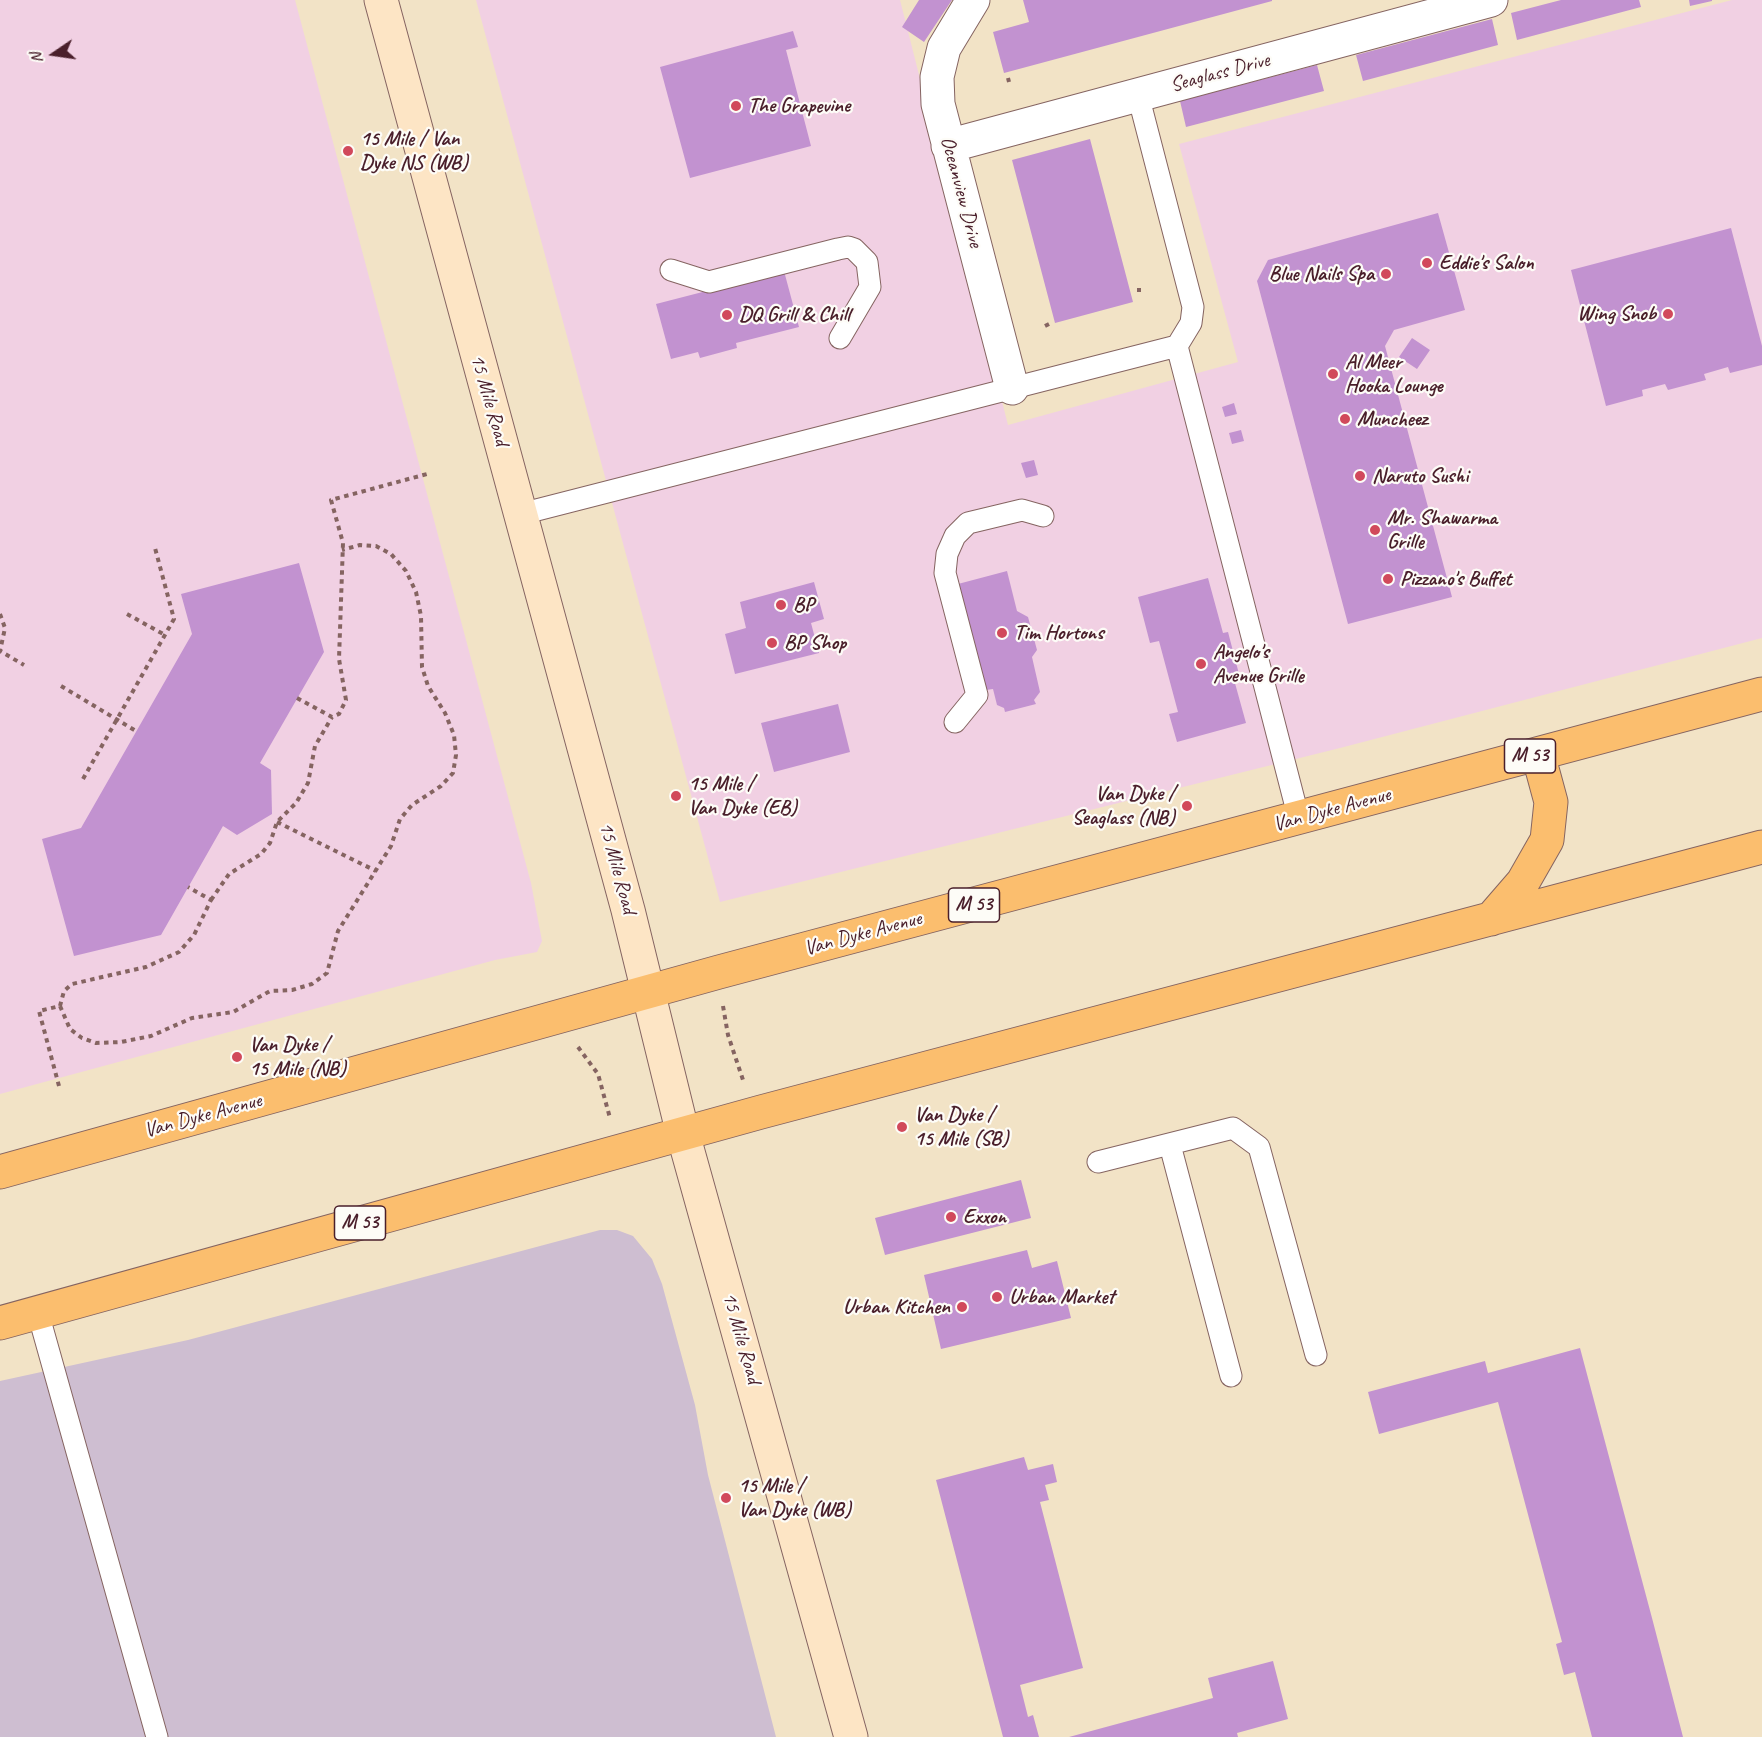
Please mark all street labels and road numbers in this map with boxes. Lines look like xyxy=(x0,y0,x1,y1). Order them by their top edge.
street label: Seaglass Drive xyxy=(1168,48,1272,98)
street label: Oceanview Drive xyxy=(934,134,988,250)
street label: 15 Mile Road xyxy=(464,351,514,449)
road number: M 53 xyxy=(1504,739,1556,773)
street label: Van Dyke Avenue xyxy=(1271,782,1393,838)
street label: 15 Mile Road xyxy=(593,819,641,917)
road number: M 53 xyxy=(948,888,1000,922)
street label: Van Dyke Avenue xyxy=(802,906,924,962)
street label: Van Dyke Avenue xyxy=(142,1088,264,1144)
road number: M 53 xyxy=(334,1206,386,1240)
street label: 15 Mile Road xyxy=(716,1289,766,1387)

